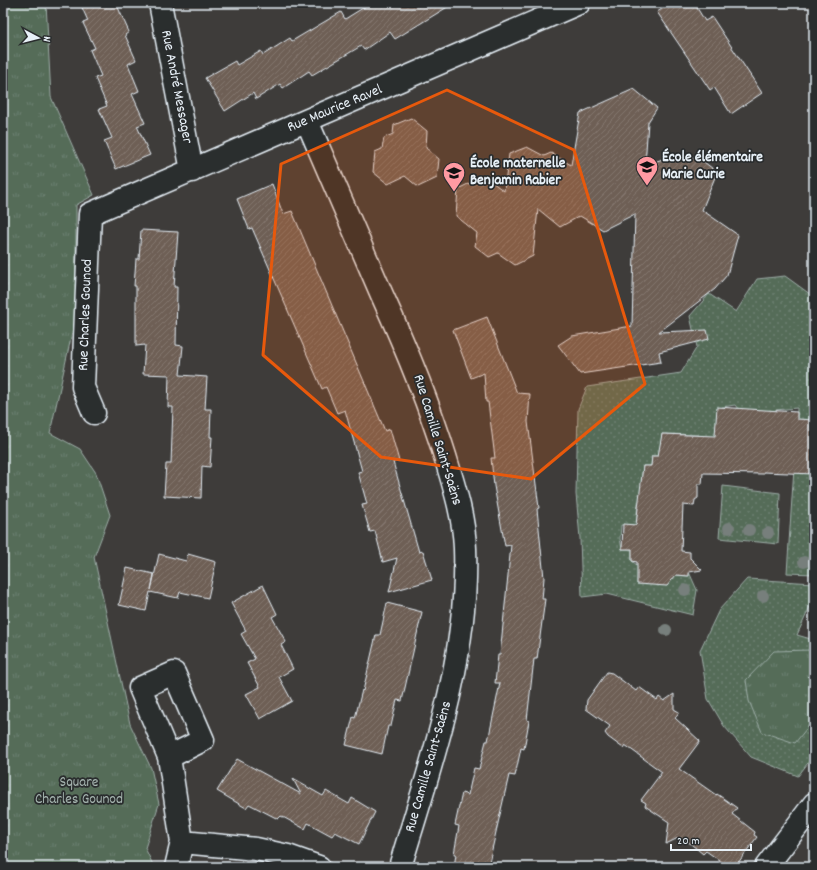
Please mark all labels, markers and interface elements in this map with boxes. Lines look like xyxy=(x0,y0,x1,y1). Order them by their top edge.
north arrow xyxy=(18,18,58,58)
street label: Rue André Messager xyxy=(154,28,198,146)
text: N xyxy=(38,35,54,43)
street label: Rue Maurice Ravel xyxy=(284,79,386,139)
place label: École élémentaire Marie Curie xyxy=(662,147,763,186)
place label: École maternelle Benjamin Rabier xyxy=(470,153,566,192)
school or university icon: École élémentaire Marie Curie xyxy=(634,154,660,187)
school or university icon: École maternelle Benjamin Rabier xyxy=(441,160,467,193)
street label: Rue Charles Gounod xyxy=(73,259,99,371)
street label: Rue Camille Saint-Saëns xyxy=(407,372,467,508)
street label: Rue Camille Saint-Saëns xyxy=(400,699,458,835)
park label: Square Charles Gounod xyxy=(35,772,123,811)
scale bar xyxy=(671,826,751,852)
text: 20 m xyxy=(677,833,700,850)

